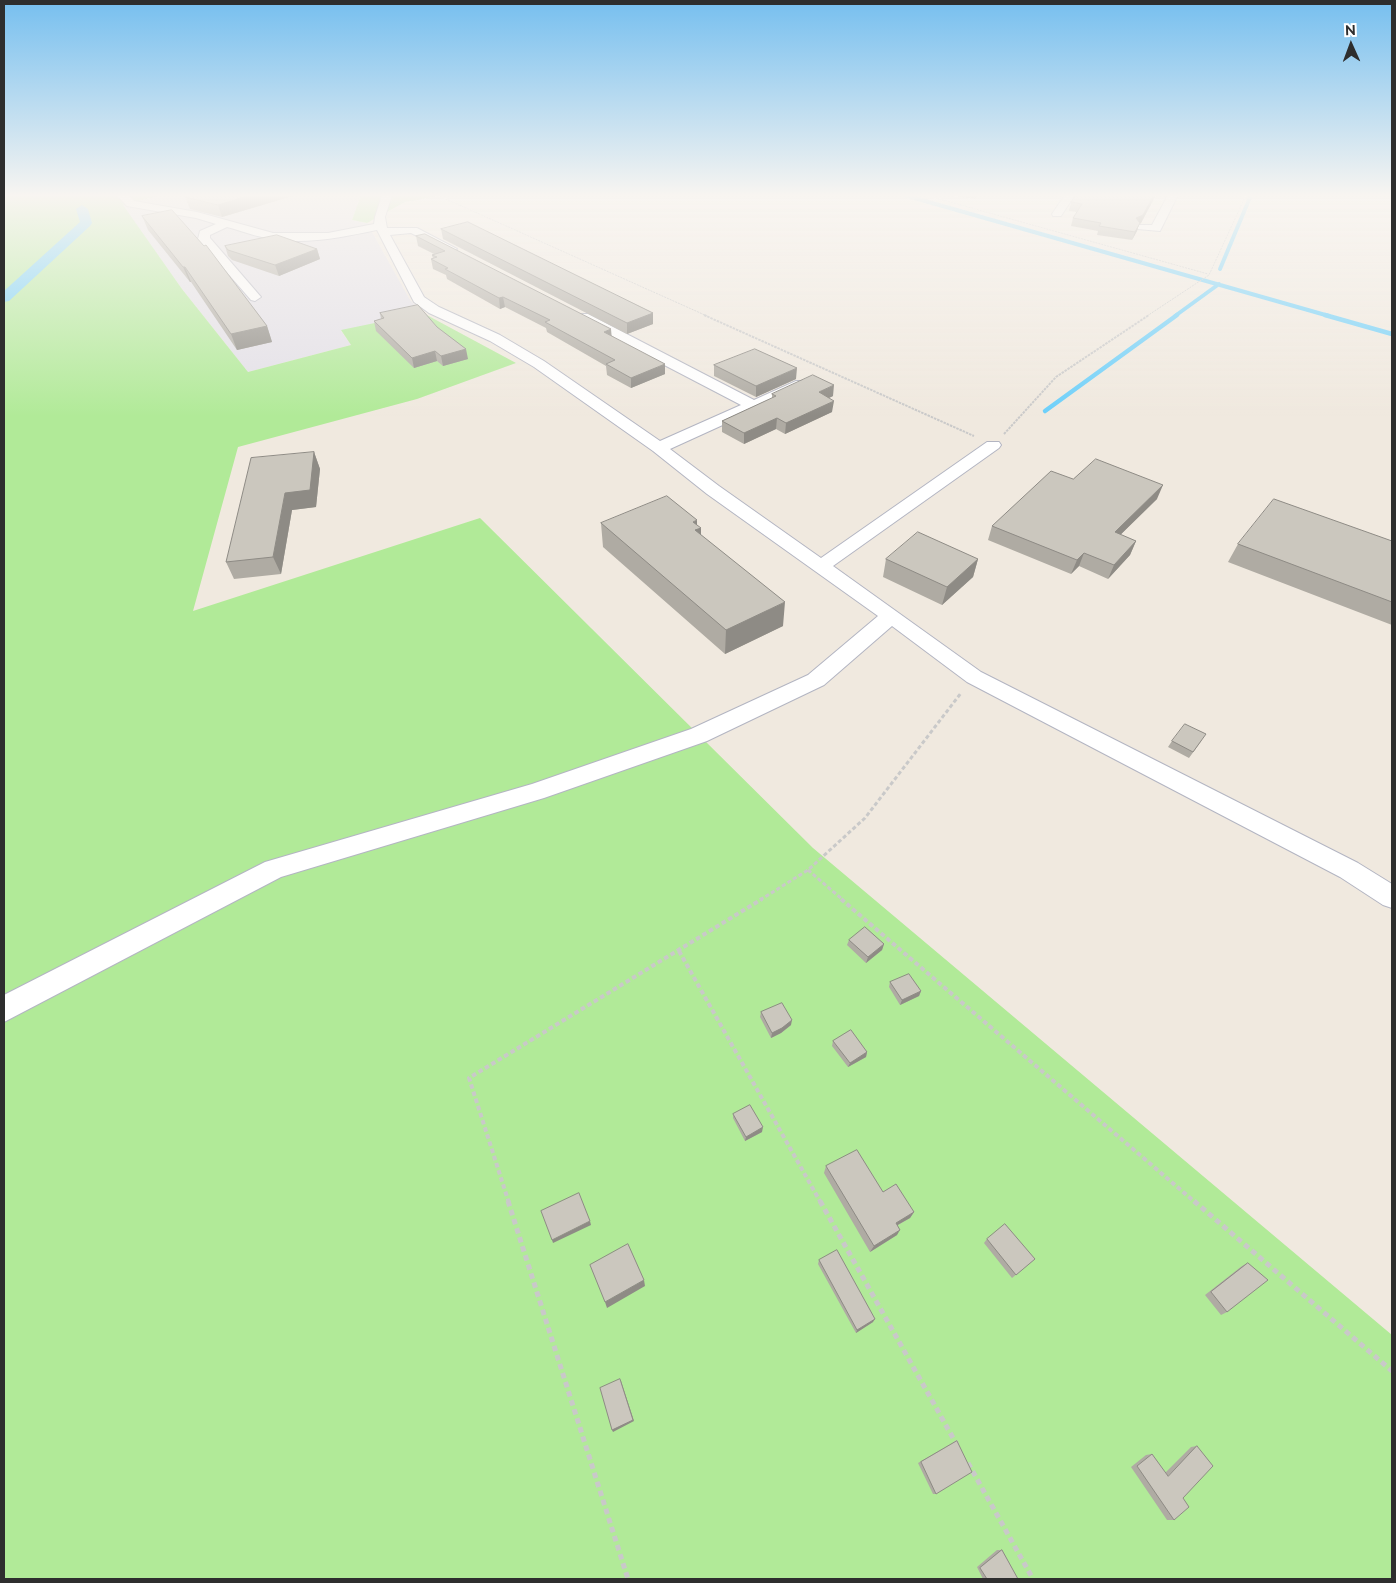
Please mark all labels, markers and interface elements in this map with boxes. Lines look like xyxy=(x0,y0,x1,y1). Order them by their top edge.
north arrow xyxy=(1326,20,1376,70)
text: N xyxy=(1345,22,1356,38)

